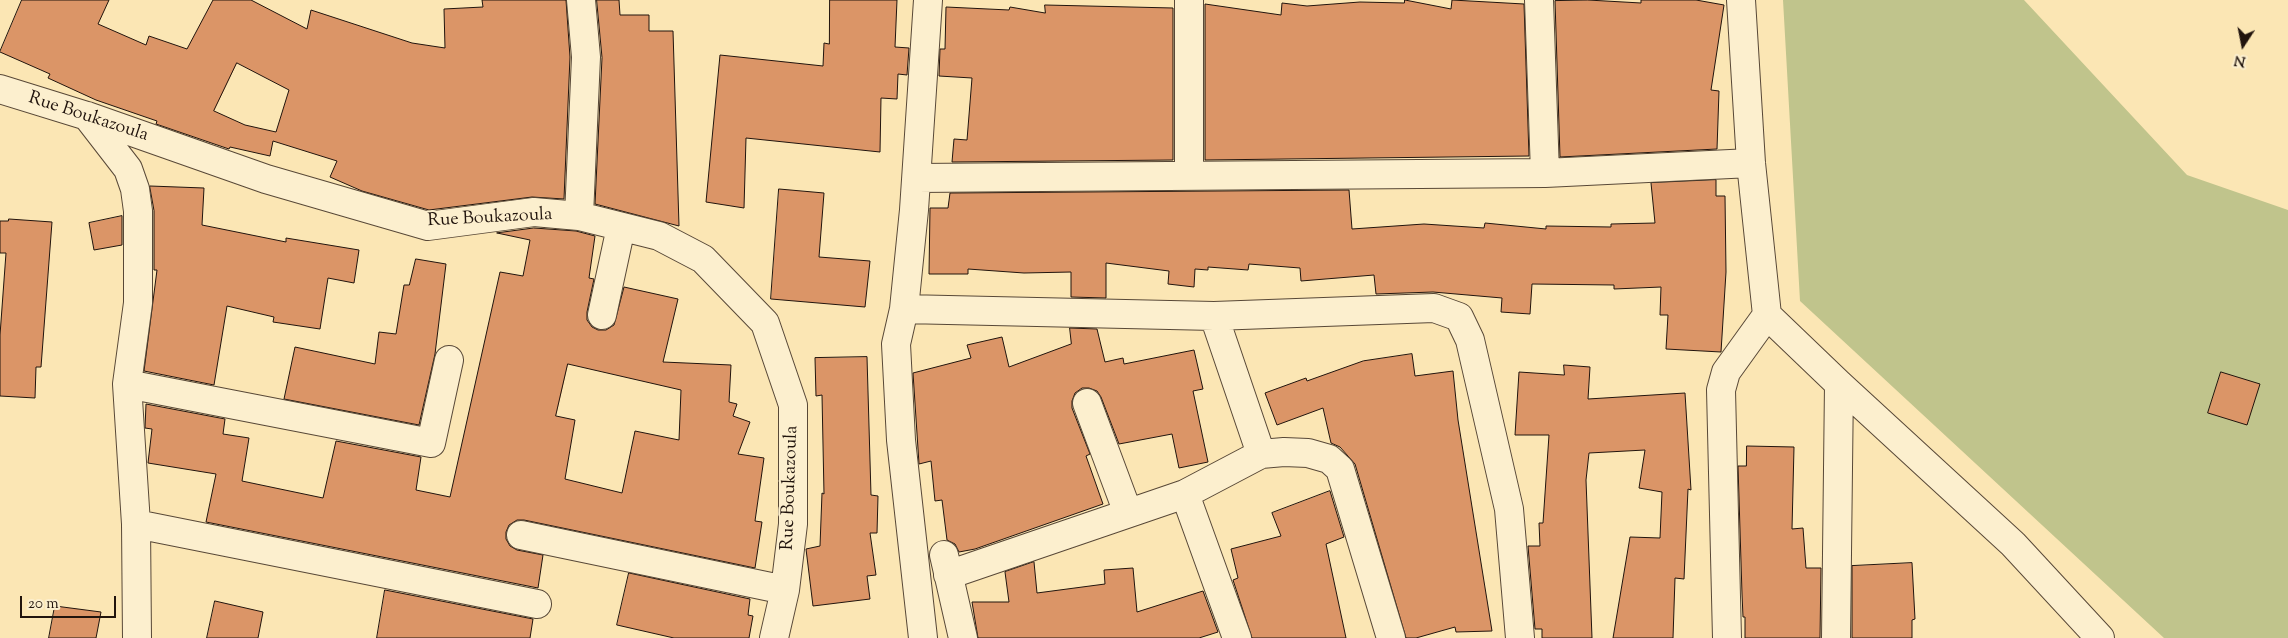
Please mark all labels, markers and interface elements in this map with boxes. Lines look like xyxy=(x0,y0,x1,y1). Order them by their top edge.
north arrow xyxy=(2218,20,2268,70)
text: N xyxy=(2233,49,2248,71)
street label: Rue Boukazoula xyxy=(25,88,151,148)
street label: Rue Boukazoula xyxy=(427,205,553,233)
street label: Rue Boukazoula xyxy=(778,425,804,551)
scale bar xyxy=(22,586,119,618)
text: 20 m xyxy=(28,594,59,615)

